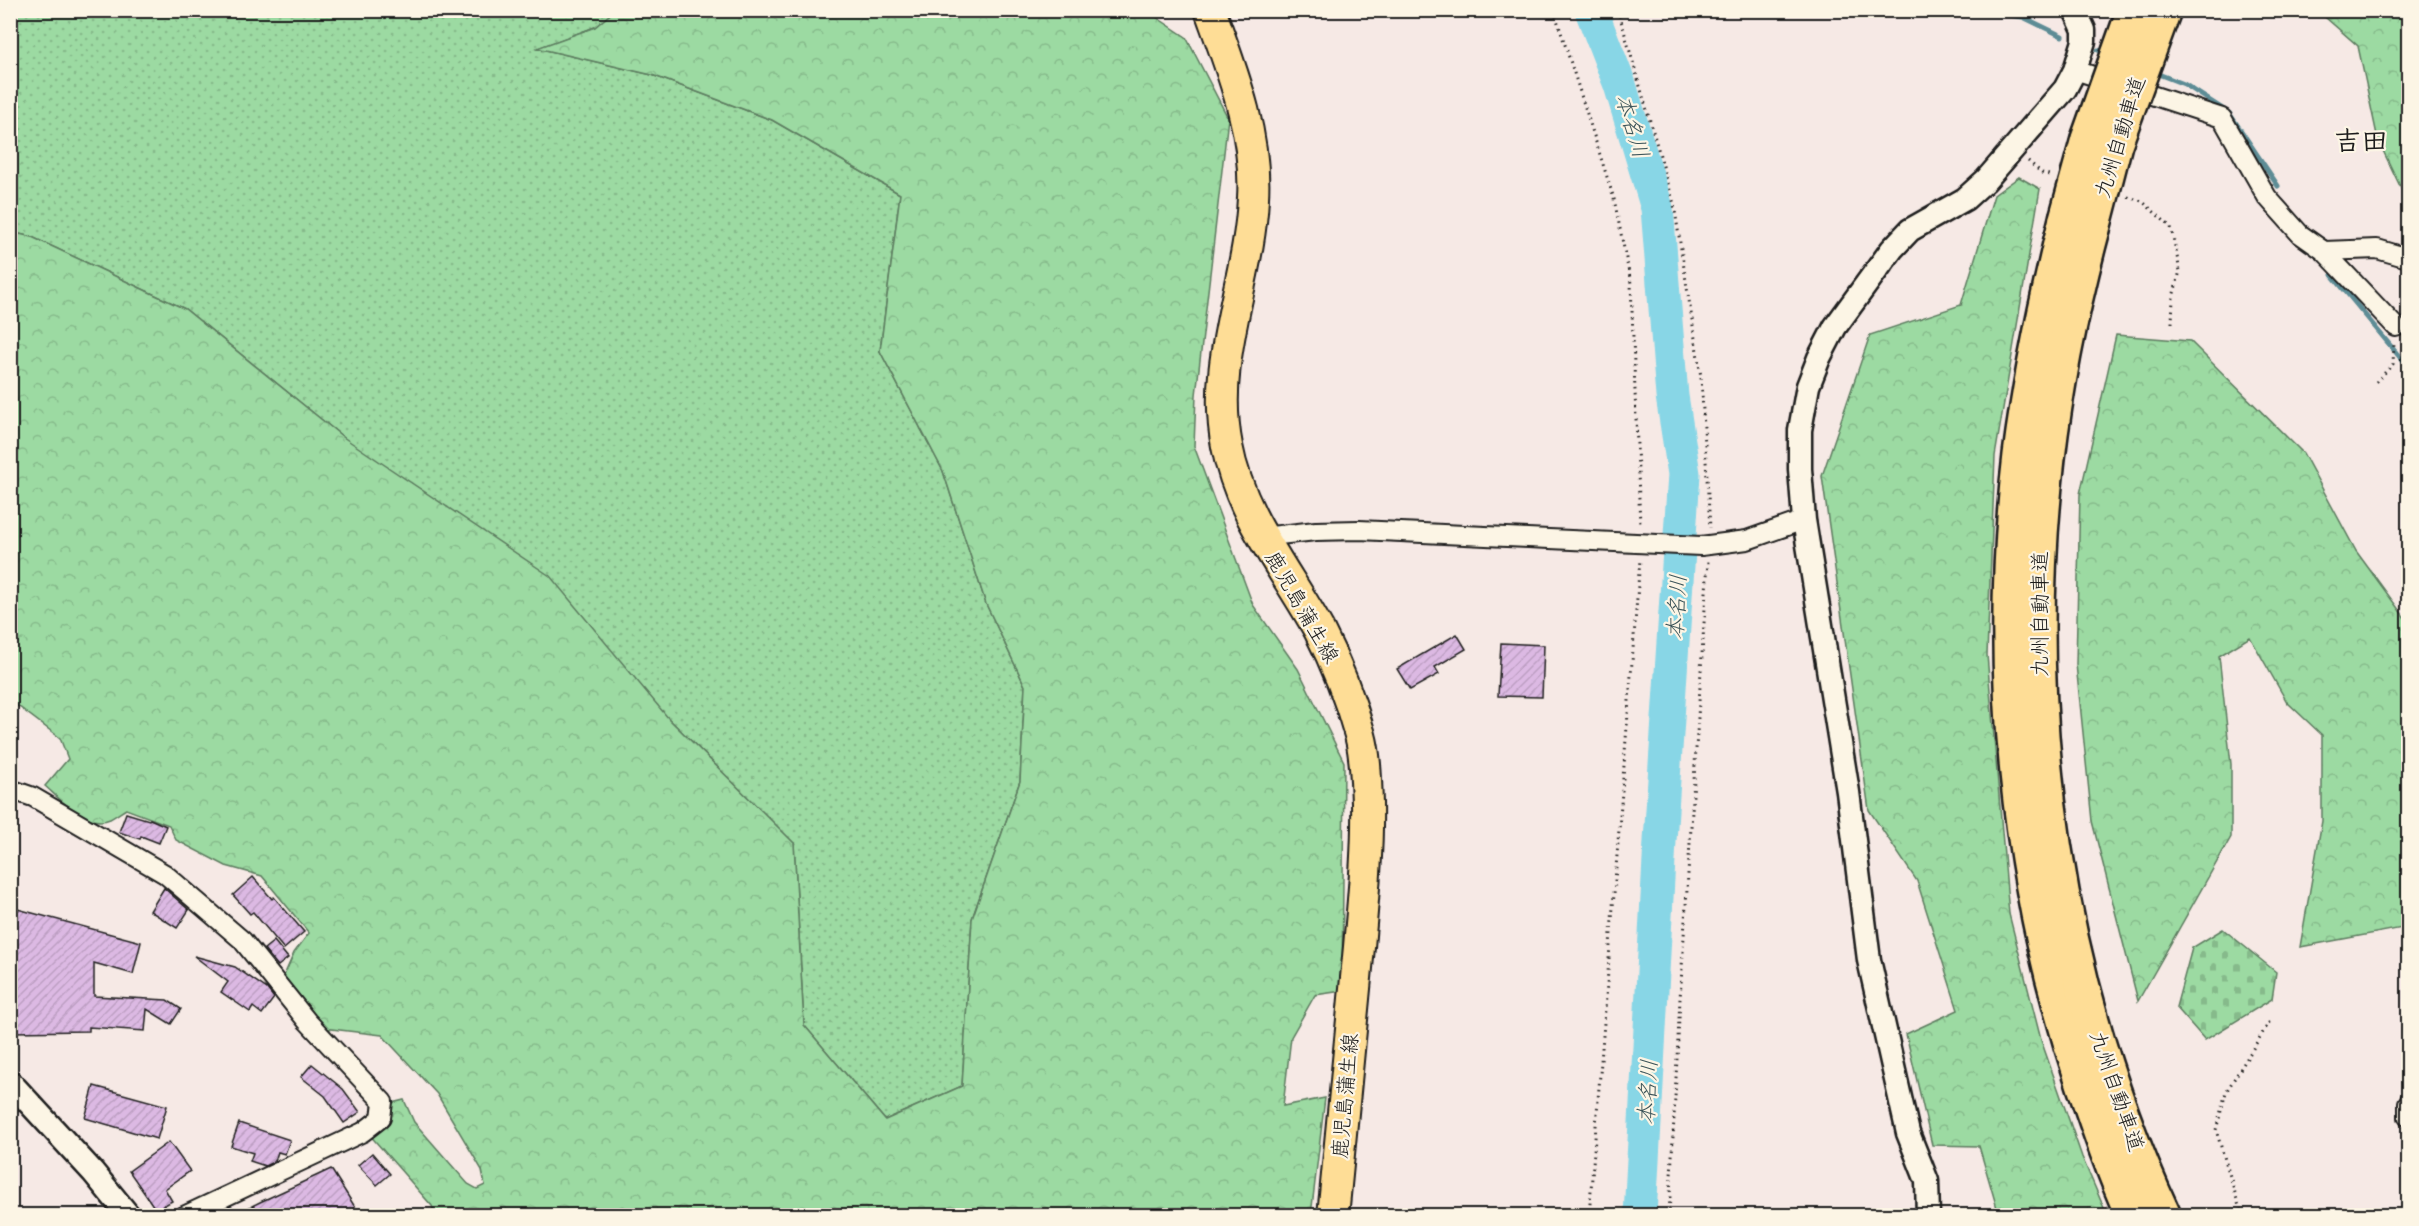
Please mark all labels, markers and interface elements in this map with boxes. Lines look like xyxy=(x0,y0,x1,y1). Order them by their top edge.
street label: 九州自動車道 xyxy=(2091,74,2154,202)
water label: 本名川 xyxy=(1607,92,1652,163)
district label: 吉田 xyxy=(2334,128,2388,161)
street label: 鹿児島蒲生線 xyxy=(1257,547,1342,670)
street label: 九州自動車道 xyxy=(2029,551,2056,677)
water label: 本名川 xyxy=(1664,574,1695,641)
street label: 九州自動車道 xyxy=(2081,1028,2148,1156)
street label: 鹿児島蒲生線 xyxy=(1330,1032,1366,1160)
water label: 本名川 xyxy=(1635,1059,1666,1126)

